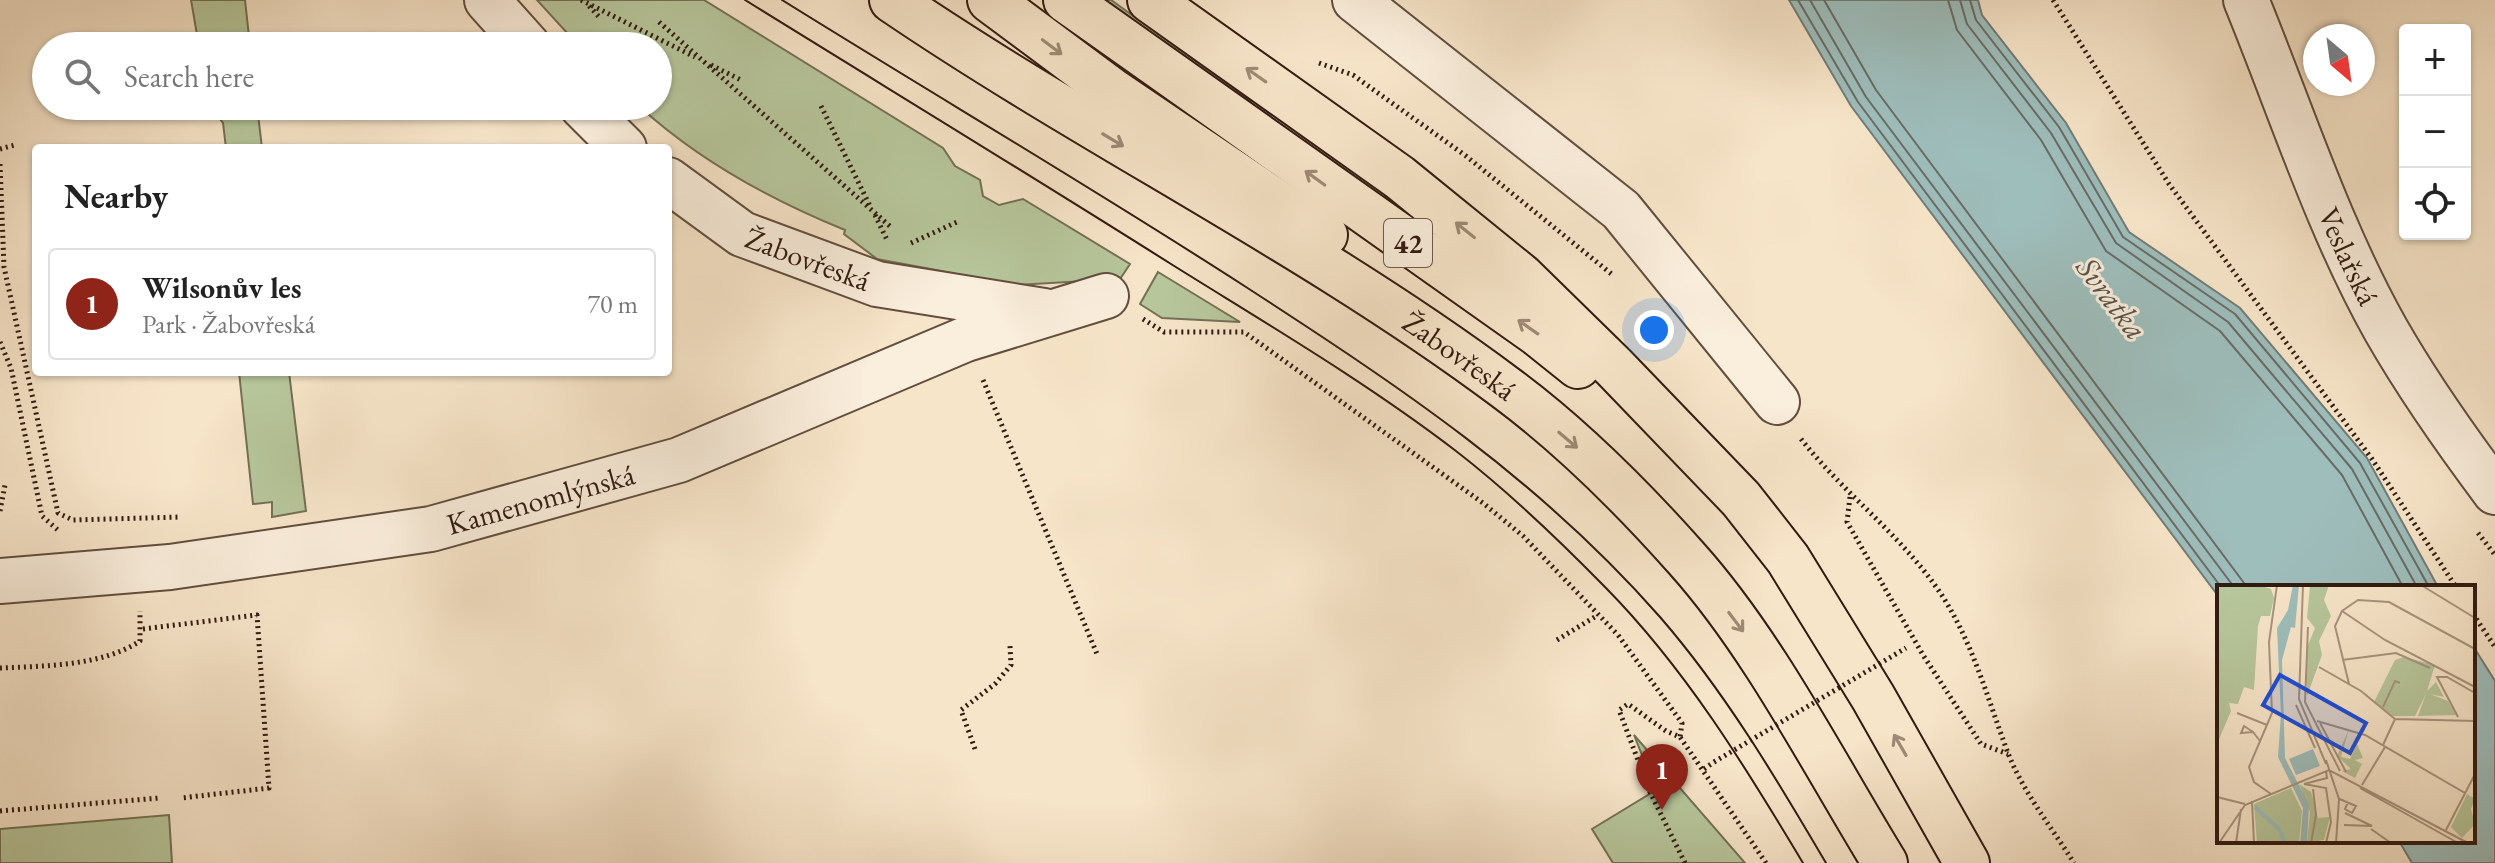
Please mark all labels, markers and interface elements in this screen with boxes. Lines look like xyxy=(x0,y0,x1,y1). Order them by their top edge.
north arrow xyxy=(2303,24,2375,96)
map controls xyxy=(2399,24,2471,240)
button: + xyxy=(2399,24,2471,96)
search box xyxy=(32,32,672,120)
one-way arrow xyxy=(1041,38,1063,55)
icon: search xyxy=(60,54,104,98)
text: Search here xyxy=(124,57,254,96)
one-way arrow xyxy=(1246,67,1267,84)
button: − xyxy=(2399,96,2471,168)
one-way arrow xyxy=(1101,132,1124,148)
button: locate xyxy=(2399,168,2471,240)
one-way arrow xyxy=(1305,170,1326,187)
text: Nearby xyxy=(64,174,168,218)
street label: Veslařská xyxy=(2310,201,2389,312)
street label: Žabovřeská xyxy=(740,217,876,299)
road number: 42 xyxy=(1384,219,1432,267)
one-way arrow xyxy=(1455,221,1475,239)
water label: Svratka xyxy=(2066,247,2157,348)
text: Wilsonův les xyxy=(142,268,302,307)
text: 1 xyxy=(85,287,99,321)
text: 70 m xyxy=(588,287,638,321)
street label: Žabovřeská xyxy=(1395,302,1525,409)
text: Park · Žabovřeská xyxy=(142,307,315,341)
your location xyxy=(1634,310,1674,350)
one-way arrow xyxy=(1517,319,1539,335)
one-way arrow xyxy=(1557,431,1578,449)
street label: Kamenomlýnská xyxy=(442,454,639,543)
inset map xyxy=(2217,585,2475,843)
one-way arrow xyxy=(1727,611,1744,633)
one-way arrow xyxy=(1892,734,1908,757)
pin: 1 xyxy=(1636,744,1688,810)

